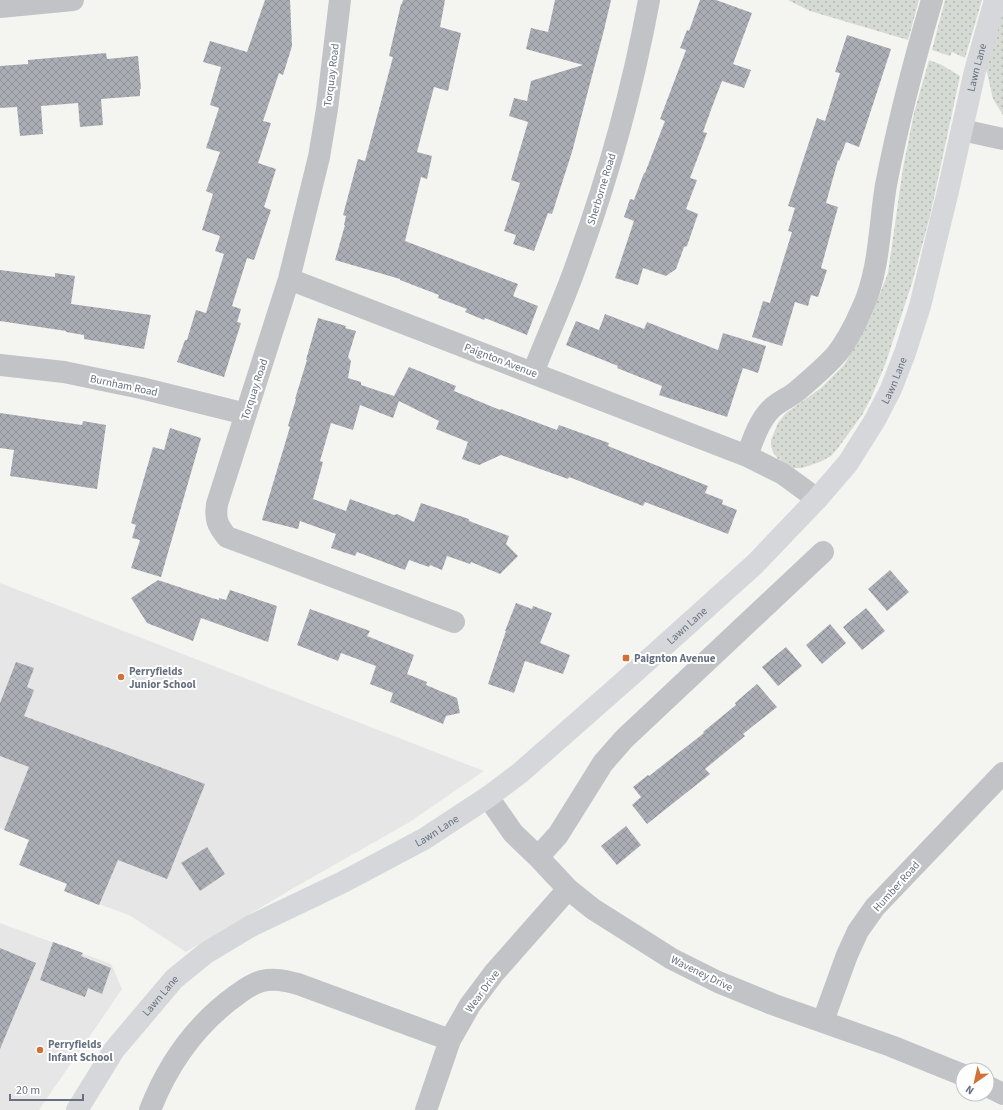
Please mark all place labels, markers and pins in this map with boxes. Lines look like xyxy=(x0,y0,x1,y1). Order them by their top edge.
place label: Paignton Avenue xyxy=(634,651,716,666)
marker: Paignton Avenue xyxy=(621,653,631,663)
place label: Perryfields Junior School xyxy=(129,664,197,692)
marker: Perryfields Junior School xyxy=(116,672,126,682)
place label: Perryfields Infant School xyxy=(48,1037,113,1065)
marker: Perryfields Infant School xyxy=(35,1045,45,1055)

